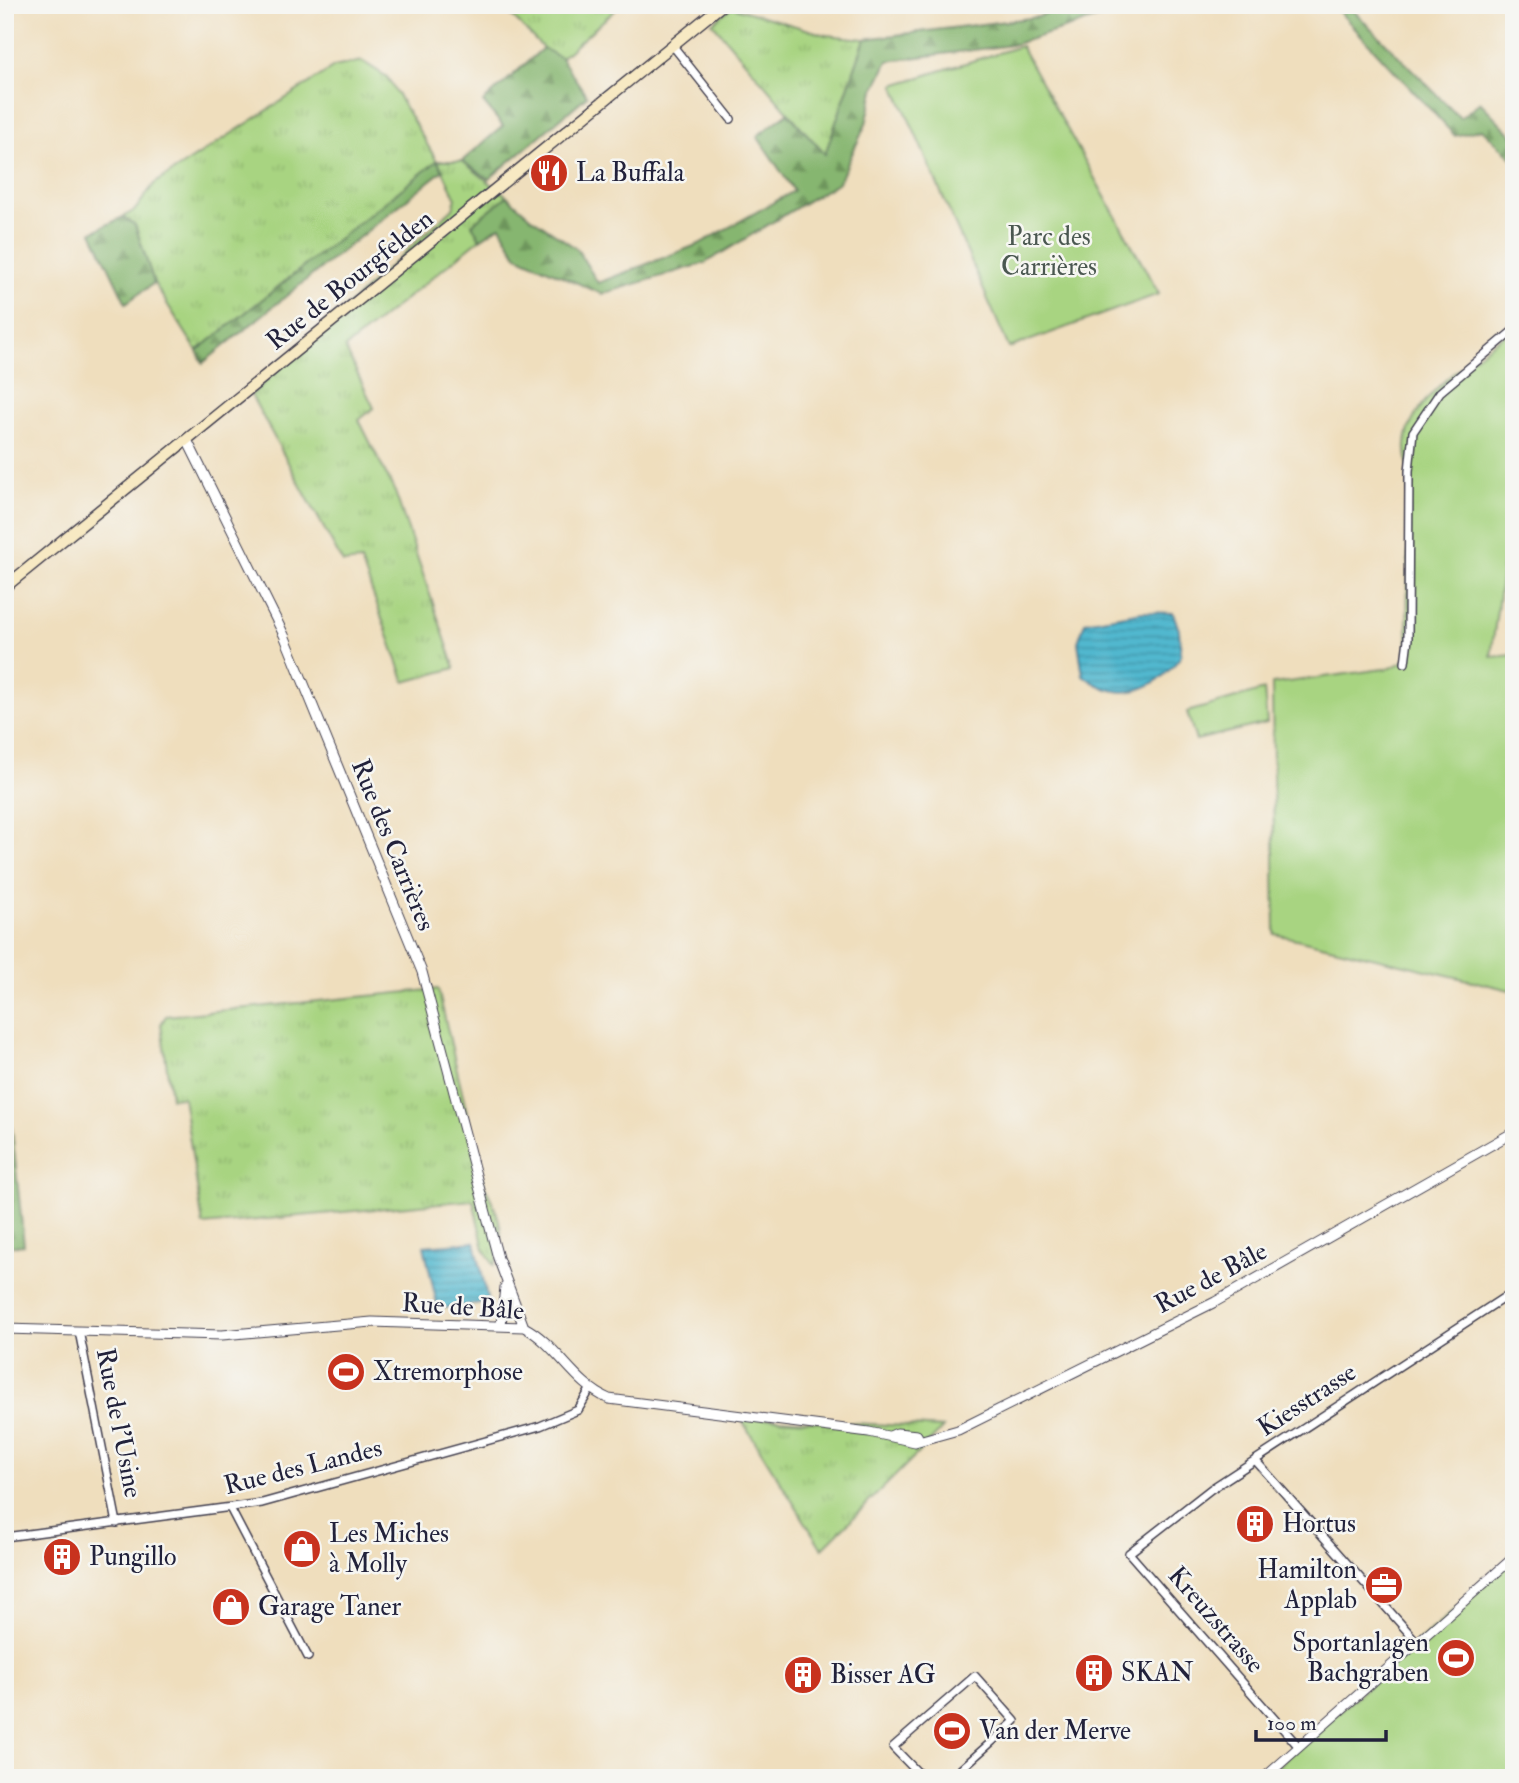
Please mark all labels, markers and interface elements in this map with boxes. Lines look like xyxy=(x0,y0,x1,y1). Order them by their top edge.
restaurant icon: La Buffala xyxy=(528,152,570,194)
place label: La Buffala xyxy=(576,157,685,189)
street label: Rue de Bourgfelden xyxy=(260,203,440,357)
park label: Parc des Carrières xyxy=(1001,221,1097,283)
street label: Rue des Carrières xyxy=(344,755,442,936)
street label: Rue de Bâle xyxy=(1149,1235,1273,1321)
street label: Rue de Bâle xyxy=(401,1287,525,1327)
street label: Rue de l'Usine xyxy=(89,1345,149,1501)
sports icon: Xtremorphose xyxy=(325,1351,367,1393)
place label: Xtremorphose xyxy=(373,1356,523,1389)
street label: Kiesstrasse xyxy=(1252,1356,1362,1444)
street label: Rue des Landes xyxy=(221,1432,385,1502)
building icon: Hortus xyxy=(1234,1503,1276,1545)
place label: Hortus xyxy=(1282,1508,1356,1540)
place label: Les Miches à Molly xyxy=(329,1518,449,1580)
shop icon: Les Miches à Molly xyxy=(281,1528,323,1570)
building icon: Pungillo xyxy=(41,1536,83,1578)
place label: Pungillo xyxy=(89,1541,177,1573)
place label: Hamilton Applab xyxy=(1257,1554,1357,1617)
street label: Kreuzstrasse xyxy=(1161,1560,1271,1680)
office icon: Hamilton Applab xyxy=(1363,1564,1405,1606)
shop icon: Garage Taner xyxy=(210,1586,252,1628)
place label: Garage Taner xyxy=(258,1591,401,1623)
place label: Sportanlagen Bachgraben xyxy=(1292,1627,1429,1689)
sports icon: Sportanlagen Bachgraben xyxy=(1435,1637,1477,1679)
building icon: SKAN xyxy=(1073,1652,1115,1694)
building icon: Bisser AG xyxy=(782,1654,824,1696)
place label: SKAN xyxy=(1121,1657,1194,1689)
place label: Bisser AG xyxy=(830,1659,936,1691)
scale bar xyxy=(1256,1699,1386,1743)
sports icon: Van der Merve xyxy=(931,1710,973,1752)
text: 100 m xyxy=(1267,1710,1317,1737)
place label: Van der Merve xyxy=(979,1715,1131,1747)

